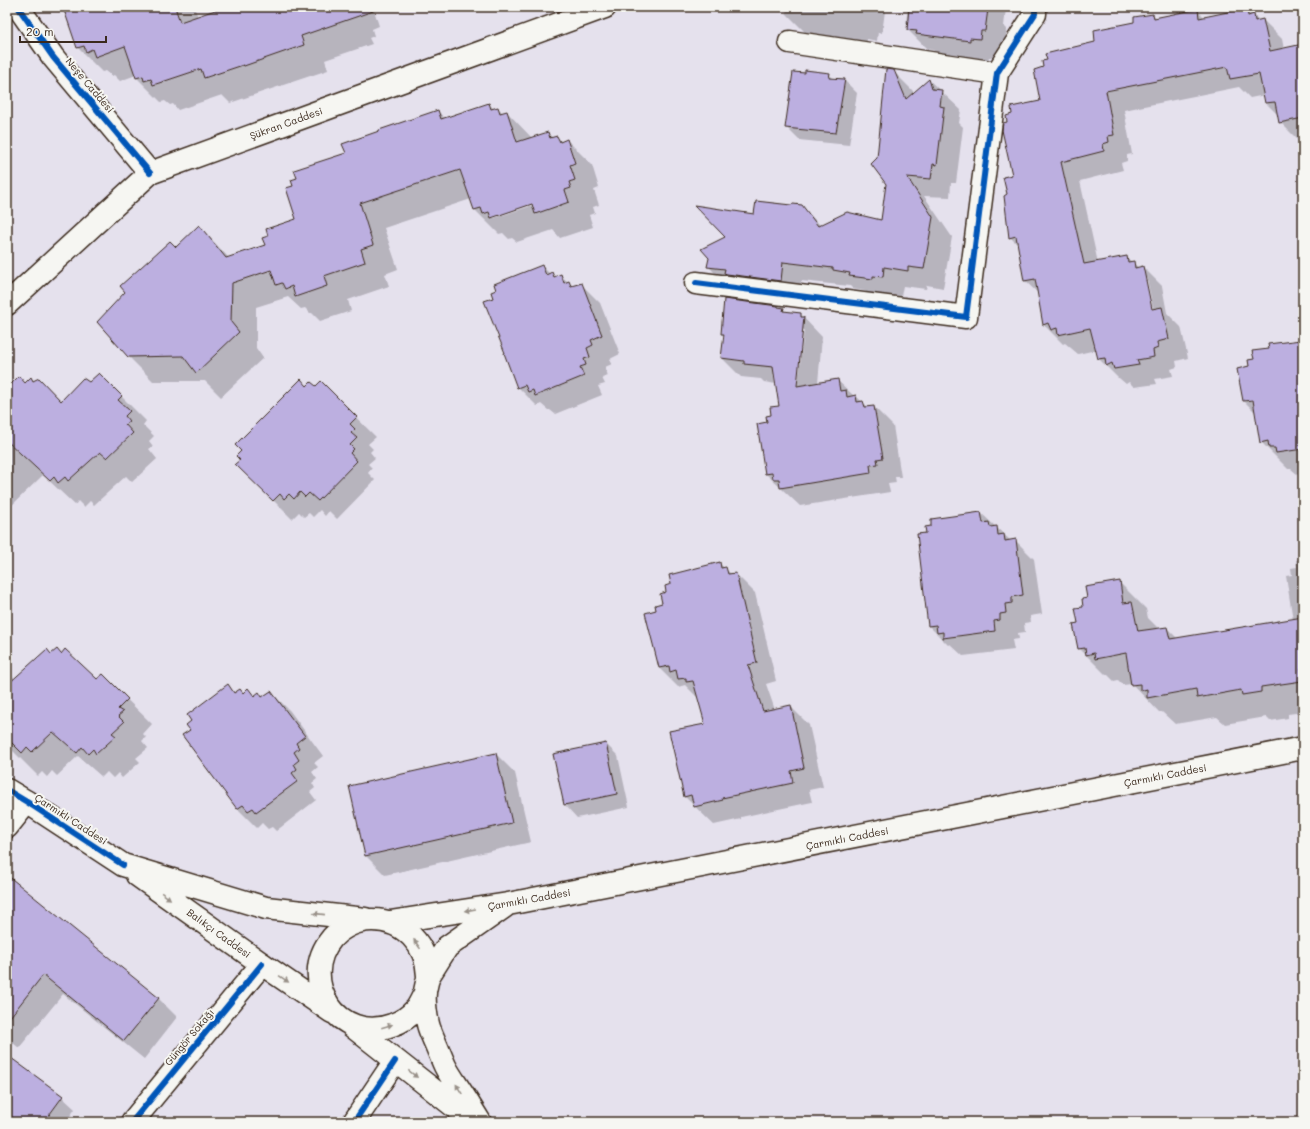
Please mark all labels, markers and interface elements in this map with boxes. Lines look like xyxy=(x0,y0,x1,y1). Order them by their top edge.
scale bar xyxy=(20,18,106,44)
text: 20 m xyxy=(26,23,54,39)
street label: Neşe Caddesi xyxy=(63,54,117,116)
street label: Şükran Caddesi xyxy=(248,103,324,143)
street label: Çarmıklı Caddesi xyxy=(1123,760,1207,790)
street label: Çarmıklı Caddesi xyxy=(32,790,110,848)
street label: Çarmıklı Caddesi xyxy=(805,823,889,853)
street label: Çarmıklı Caddesi xyxy=(487,885,571,913)
one-way arrow xyxy=(161,892,172,900)
street label: Balıkçı Caddesi xyxy=(184,905,254,961)
one-way arrow xyxy=(464,907,476,913)
one-way arrow xyxy=(313,910,325,917)
one-way arrow xyxy=(414,938,421,950)
one-way arrow xyxy=(279,975,289,983)
street label: Güngör Sokağı xyxy=(161,1006,217,1068)
one-way arrow xyxy=(381,1023,394,1029)
one-way arrow xyxy=(407,1070,418,1079)
one-way arrow xyxy=(456,1083,463,1095)

